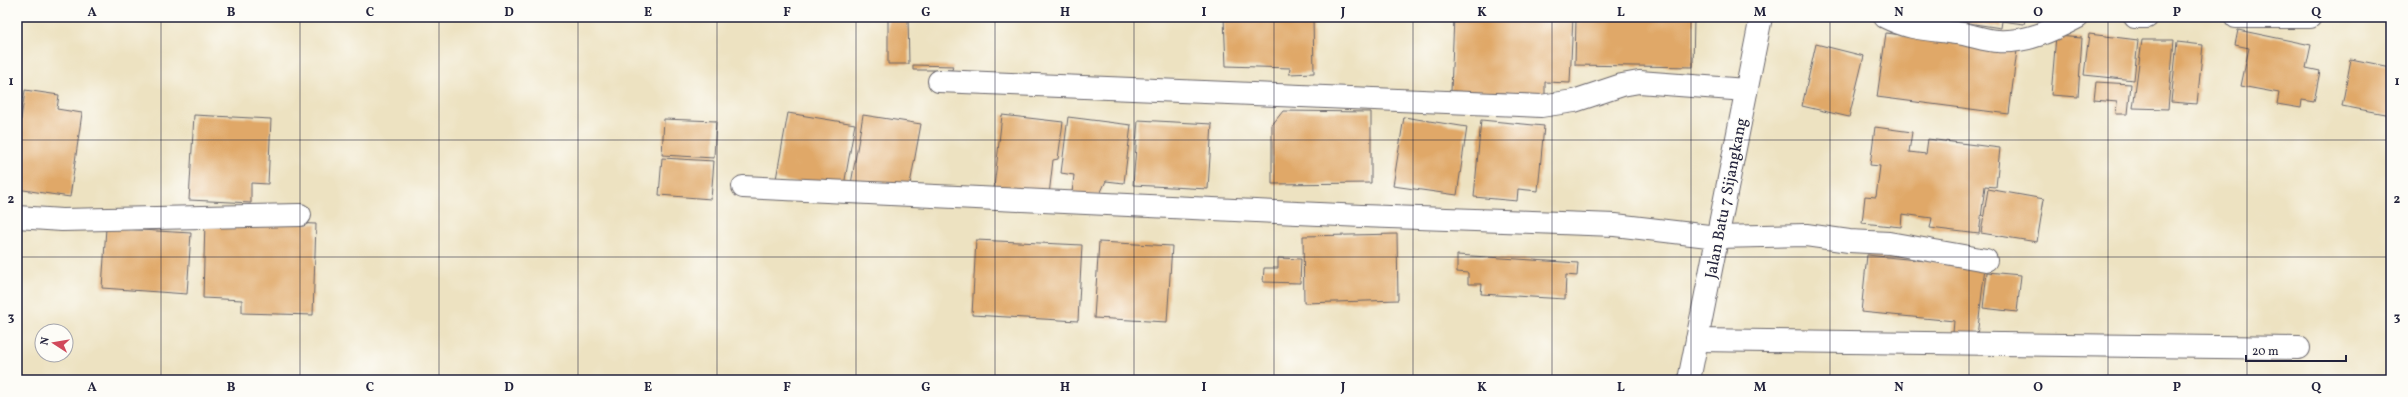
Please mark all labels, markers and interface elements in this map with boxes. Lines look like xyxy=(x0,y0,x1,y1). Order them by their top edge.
text: A xyxy=(87,4,97,22)
text: B xyxy=(227,4,236,22)
text: C xyxy=(366,4,374,22)
text: D xyxy=(504,4,514,22)
text: E xyxy=(644,4,652,22)
text: F xyxy=(783,4,791,22)
text: G xyxy=(921,4,931,22)
text: H xyxy=(1060,4,1070,22)
text: I xyxy=(1202,4,1207,22)
text: J xyxy=(1340,4,1346,22)
text: K xyxy=(1477,4,1487,22)
text: L xyxy=(1617,4,1625,22)
text: M xyxy=(1754,4,1767,22)
text: N xyxy=(1894,4,1904,22)
text: O xyxy=(2033,4,2043,22)
text: P xyxy=(2173,4,2181,22)
text: Q xyxy=(2311,4,2322,22)
text: 1 xyxy=(8,73,14,91)
text: 1 xyxy=(2394,73,2400,91)
street label: Jalan Batu 7 Sijangkang xyxy=(1701,116,1753,281)
text: 2 xyxy=(8,191,15,209)
text: 2 xyxy=(2394,191,2401,209)
text: 3 xyxy=(8,309,15,327)
text: 3 xyxy=(2394,309,2401,327)
north arrow xyxy=(34,323,74,363)
text: N xyxy=(38,336,54,347)
scale bar xyxy=(2246,337,2346,363)
text: 20 m xyxy=(2252,344,2279,360)
text: A xyxy=(87,379,97,397)
text: B xyxy=(227,379,236,397)
text: C xyxy=(366,379,374,397)
text: D xyxy=(504,379,514,397)
text: E xyxy=(644,379,652,397)
text: F xyxy=(783,379,791,397)
text: G xyxy=(921,379,931,397)
text: H xyxy=(1060,379,1070,397)
text: I xyxy=(1202,379,1207,397)
text: J xyxy=(1340,379,1346,397)
text: K xyxy=(1477,379,1487,397)
text: L xyxy=(1617,379,1625,397)
text: M xyxy=(1754,379,1767,397)
text: N xyxy=(1894,379,1904,397)
text: O xyxy=(2033,379,2043,397)
text: P xyxy=(2173,379,2181,397)
text: Q xyxy=(2311,379,2322,397)

